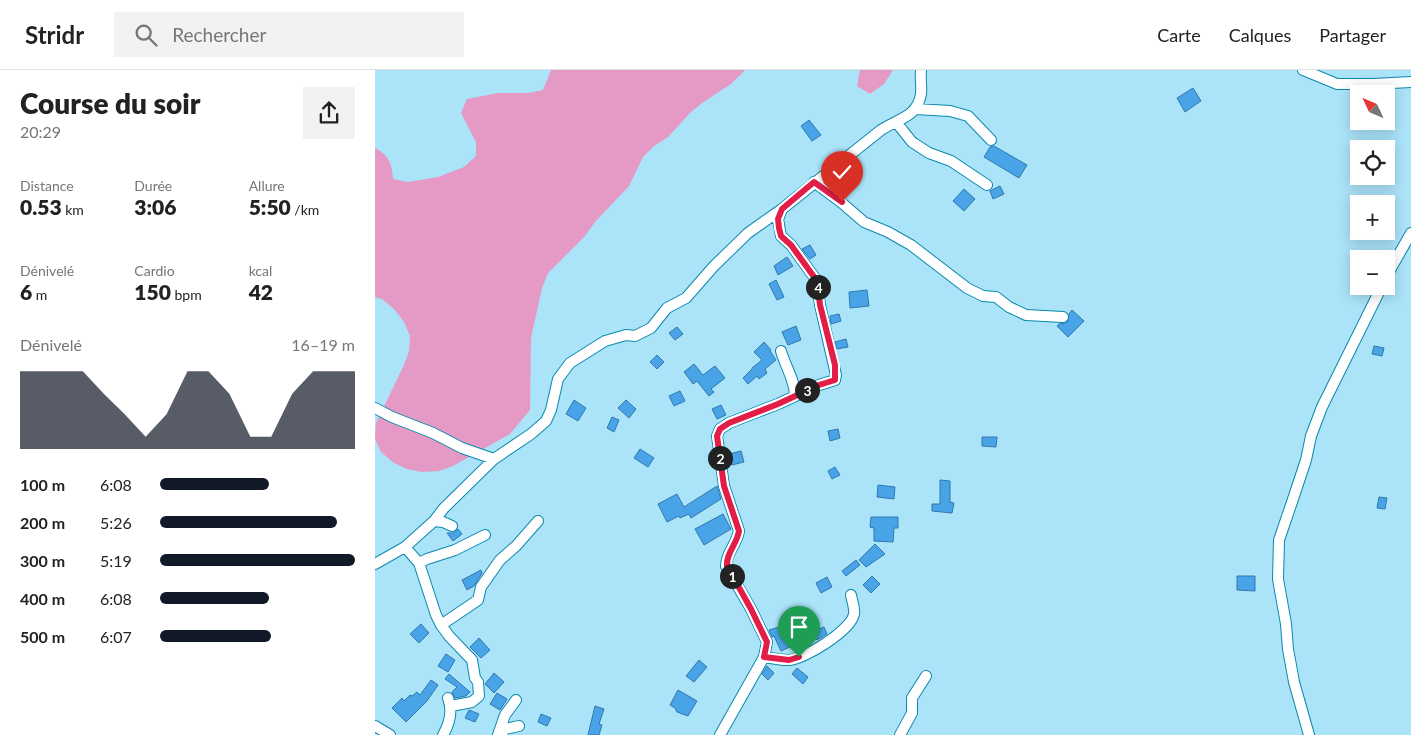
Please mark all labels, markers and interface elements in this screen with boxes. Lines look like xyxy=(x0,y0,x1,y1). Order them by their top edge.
search box xyxy=(114,12,464,57)
text: Stridr xyxy=(25,20,84,49)
icon: search xyxy=(132,21,160,49)
text: Rechercher xyxy=(172,23,266,46)
text: Carte xyxy=(1157,24,1201,46)
text: Calques xyxy=(1229,24,1291,46)
text: Partager xyxy=(1319,24,1386,46)
north arrow xyxy=(1350,85,1395,130)
map controls xyxy=(1350,85,1395,295)
text: Course du soir xyxy=(20,86,200,120)
button: share xyxy=(303,87,355,139)
text: 20:29 xyxy=(20,122,61,141)
button: locate xyxy=(1350,140,1395,185)
pin xyxy=(821,151,863,202)
icon: check xyxy=(828,158,856,186)
text: Distance xyxy=(20,177,74,194)
text: Durée xyxy=(134,177,172,194)
text: Allure xyxy=(249,177,285,194)
text: 0.53 xyxy=(20,194,62,219)
text: 3:06 xyxy=(134,194,176,219)
text: 5:50 xyxy=(249,194,291,219)
button: + xyxy=(1350,195,1395,240)
text: km xyxy=(62,201,84,218)
text: /km xyxy=(291,201,319,218)
button: − xyxy=(1350,250,1395,295)
text: Dénivelé xyxy=(20,262,74,279)
text: Cardio xyxy=(134,262,175,279)
text: kcal xyxy=(249,262,272,279)
pin: 4 xyxy=(805,274,831,300)
text: 6 xyxy=(20,279,32,304)
text: 150 xyxy=(134,279,171,304)
text: 42 xyxy=(249,279,273,304)
text: 4 xyxy=(814,279,823,296)
text: m xyxy=(32,286,47,303)
text: bpm xyxy=(171,286,202,303)
text: Dénivelé xyxy=(20,335,82,354)
text: 16–19 m xyxy=(291,335,355,354)
pin: 3 xyxy=(795,378,819,402)
text: 3 xyxy=(803,382,812,399)
pin: 2 xyxy=(707,446,733,470)
text: 2 xyxy=(716,450,725,467)
text: 100 m xyxy=(20,475,65,494)
text: 6:08 xyxy=(100,475,132,494)
text: 200 m xyxy=(20,513,65,532)
text: 5:26 xyxy=(100,513,132,532)
text: 300 m xyxy=(20,551,65,570)
text: 5:19 xyxy=(100,551,132,570)
pin: 1 xyxy=(719,564,745,588)
text: 1 xyxy=(728,568,737,585)
text: 400 m xyxy=(20,589,65,608)
text: 6:08 xyxy=(100,589,132,608)
pin xyxy=(778,606,820,657)
icon: arrive xyxy=(785,613,813,641)
text: 500 m xyxy=(20,627,65,646)
text: 6:07 xyxy=(100,627,132,646)

